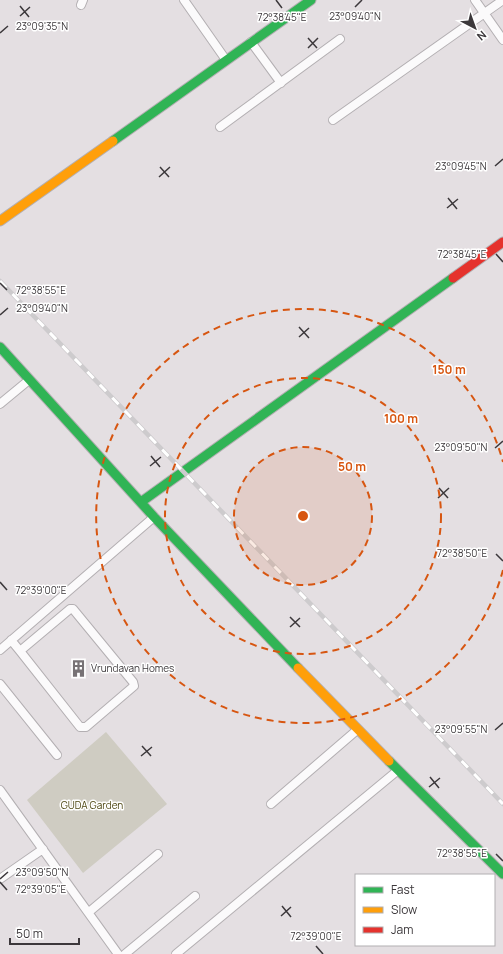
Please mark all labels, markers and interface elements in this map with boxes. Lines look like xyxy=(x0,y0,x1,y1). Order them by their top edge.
north arrow xyxy=(455,8,495,48)
text: 23°09'40"N xyxy=(329,9,381,23)
text: 72°38'45"E xyxy=(258,10,307,24)
text: 23°09'35"N xyxy=(16,19,68,33)
text: N xyxy=(474,28,490,44)
text: 23°09'45"N xyxy=(435,159,487,173)
text: 72°38'45"E xyxy=(438,247,487,261)
text: 72°38'55"E xyxy=(16,283,66,297)
text: 23°09'40"N xyxy=(16,301,68,315)
text: 150 m xyxy=(432,361,466,378)
text: 100 m xyxy=(384,410,418,427)
text: 23°09'50"N xyxy=(435,440,488,454)
text: 50 m xyxy=(338,458,366,475)
centre of rings xyxy=(296,509,310,523)
text: 72°38'50"E xyxy=(437,546,487,560)
text: 72°39'00"E xyxy=(16,583,67,597)
building icon: Vrundavan Homes xyxy=(68,658,88,678)
place label: Vrundavan Homes xyxy=(91,661,174,675)
text: 23°09'55"N xyxy=(435,722,487,736)
park label: GUDA Garden xyxy=(61,798,123,812)
text: 72°38'55"E xyxy=(437,846,487,860)
text: 23°09'50"N xyxy=(16,865,69,879)
legend xyxy=(355,874,495,946)
text: Fast xyxy=(391,881,415,898)
text: 72°39'05"E xyxy=(16,882,67,896)
text: Slow xyxy=(391,901,417,918)
scale bar xyxy=(10,920,79,946)
text: Jam xyxy=(391,921,413,938)
text: 50 m xyxy=(16,925,43,942)
text: 72°39'00"E xyxy=(291,929,342,943)

